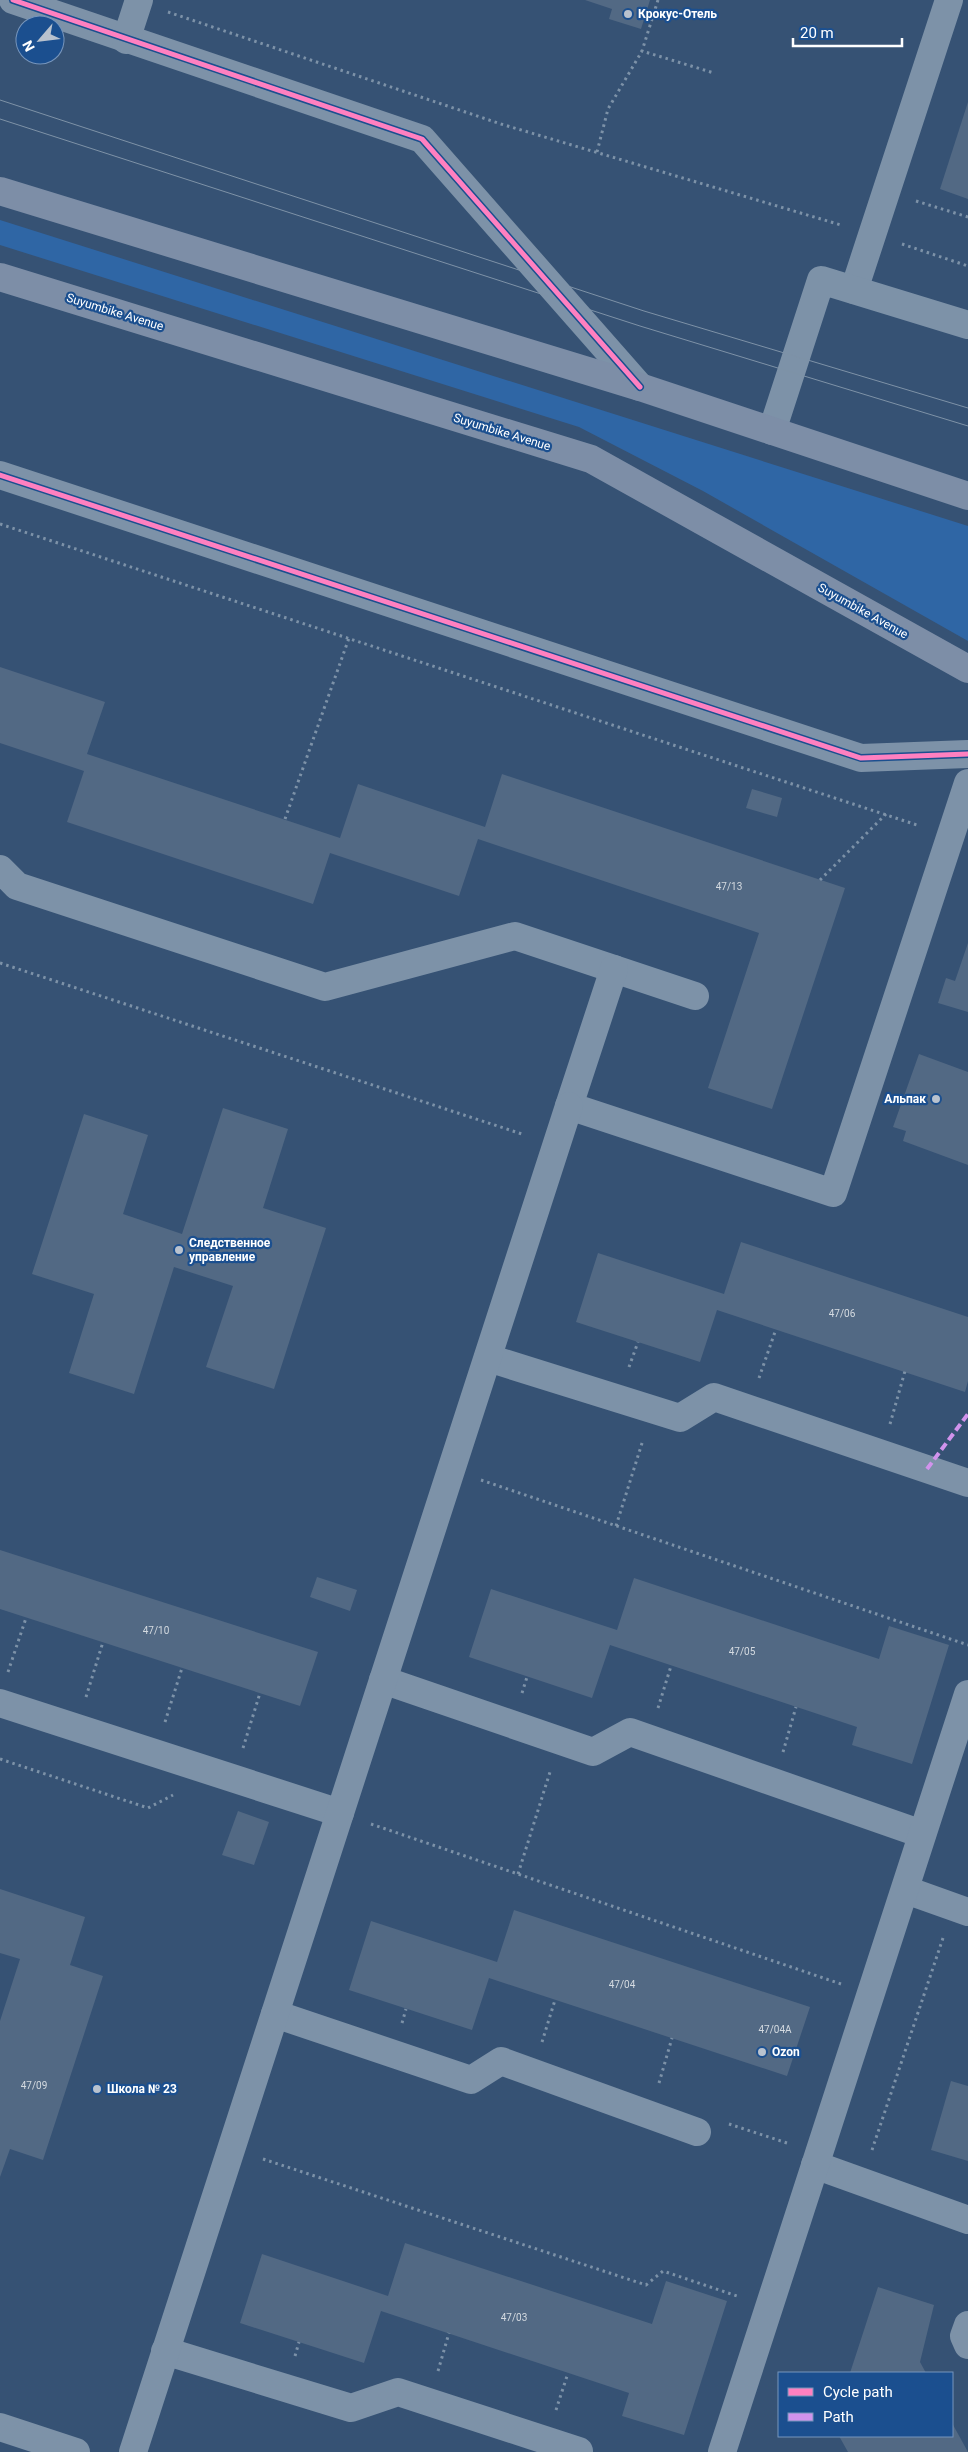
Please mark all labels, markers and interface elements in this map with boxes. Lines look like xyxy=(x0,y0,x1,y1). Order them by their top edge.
place label: Крокус-Отель xyxy=(638,7,717,21)
marker: Крокус-Отель xyxy=(622,8,634,20)
north arrow xyxy=(15,15,65,65)
scale bar xyxy=(793,15,902,47)
text: 20 m xyxy=(800,24,834,42)
text: N xyxy=(19,38,38,54)
street label: Suyumbike Avenue xyxy=(65,291,165,333)
street label: Suyumbike Avenue xyxy=(452,411,552,453)
street label: Suyumbike Avenue xyxy=(816,580,910,642)
house number: 47/13 xyxy=(716,881,742,892)
place label: Альпак xyxy=(884,1092,926,1106)
marker: Альпак xyxy=(930,1093,942,1105)
place label: Следственное управление xyxy=(189,1236,271,1264)
marker: Следственное управление xyxy=(173,1244,185,1256)
house number: 47/06 xyxy=(829,1308,856,1319)
house number: 47/10 xyxy=(143,1625,170,1636)
house number: 47/05 xyxy=(729,1646,756,1657)
house number: 47/04 xyxy=(609,1979,636,1990)
house number: 47/04А xyxy=(758,2024,792,2035)
place label: Ozon xyxy=(772,2045,800,2059)
marker: Ozon xyxy=(756,2046,768,2058)
house number: 47/09 xyxy=(21,2080,47,2091)
place label: Школа № 23 xyxy=(107,2082,177,2096)
marker: Школа № 23 xyxy=(91,2083,103,2095)
house number: 47/03 xyxy=(501,2312,527,2323)
legend xyxy=(778,2372,953,2437)
text: Cycle path xyxy=(823,2383,893,2401)
text: Path xyxy=(823,2408,854,2426)

